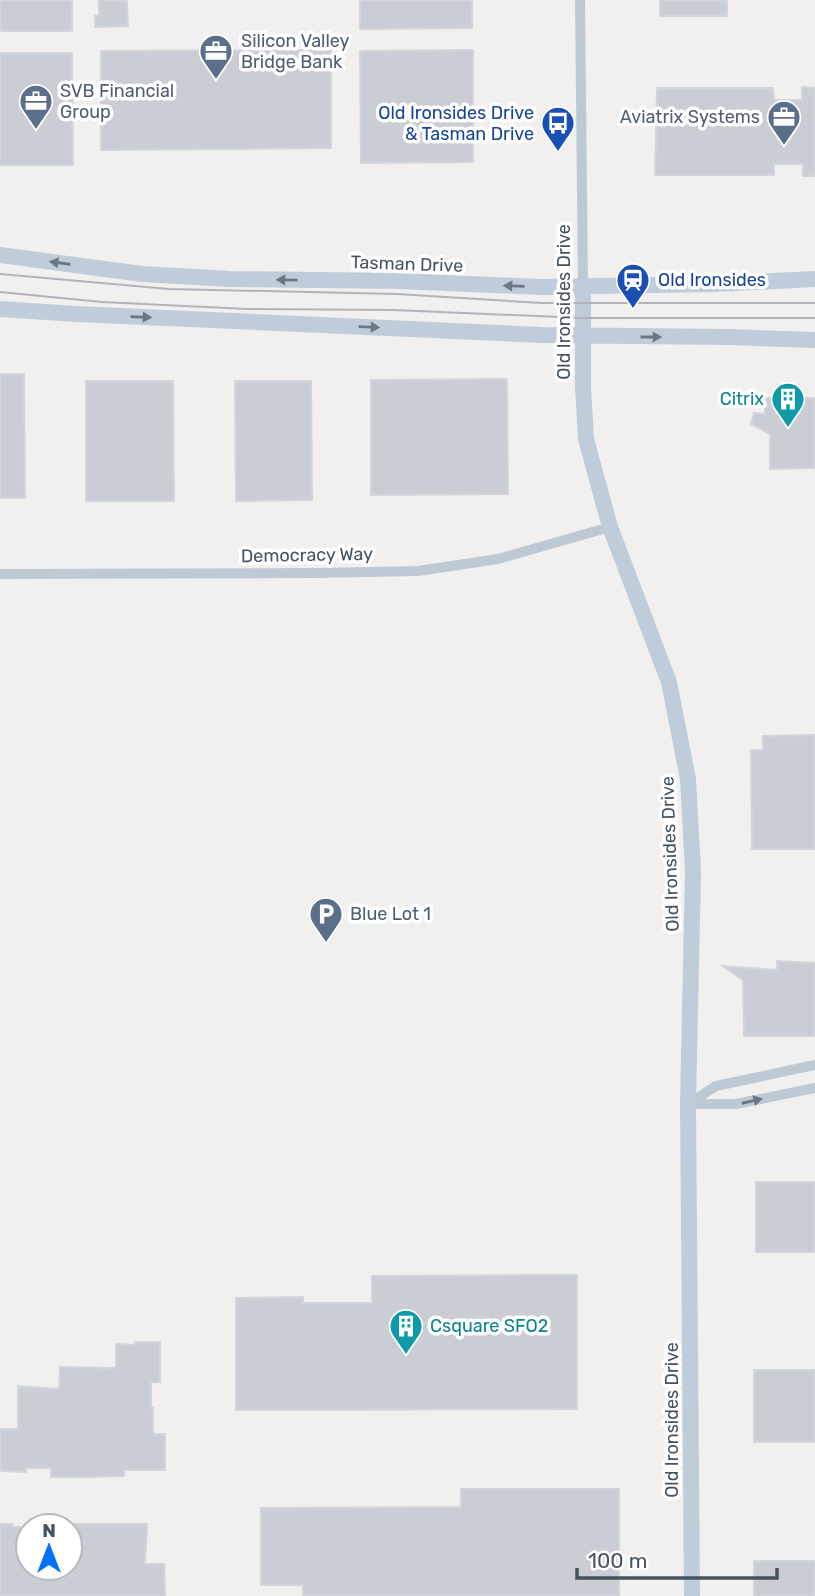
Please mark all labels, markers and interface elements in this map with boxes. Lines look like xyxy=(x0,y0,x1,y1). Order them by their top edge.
place label: Silicon Valley Bridge Bank xyxy=(241,30,350,73)
office icon: Silicon Valley Bridge Bank xyxy=(197,32,235,81)
place label: SVB Financial Group xyxy=(60,80,174,123)
office icon: SVB Financial Group xyxy=(17,82,55,131)
office icon: Aviatrix Systems xyxy=(765,98,803,147)
place label: Old Ironsides Drive & Tasman Drive xyxy=(378,102,534,145)
bus stop icon: Old Ironsides Drive & Tasman Drive xyxy=(539,104,577,153)
place label: Aviatrix Systems xyxy=(620,106,760,128)
street label: Old Ironsides Drive xyxy=(553,224,575,380)
street label: Tasman Drive xyxy=(350,251,464,277)
one-way arrow xyxy=(49,257,71,268)
station icon: Old Ironsides xyxy=(614,261,652,310)
place label: Old Ironsides xyxy=(658,269,766,291)
one-way arrow xyxy=(276,274,298,286)
one-way arrow xyxy=(503,281,525,292)
one-way arrow xyxy=(131,312,153,323)
one-way arrow xyxy=(358,322,380,333)
one-way arrow xyxy=(640,331,662,343)
building icon: Citrix xyxy=(769,380,807,429)
place label: Citrix xyxy=(720,388,764,410)
street label: Democracy Way xyxy=(241,543,373,567)
street label: Old Ironsides Drive xyxy=(656,776,684,932)
parking icon: Blue Lot 1 xyxy=(307,895,345,944)
place label: Blue Lot 1 xyxy=(350,903,431,925)
one-way arrow xyxy=(741,1095,763,1106)
building icon: Csquare SFO2 xyxy=(387,1307,425,1356)
place label: Csquare SFO2 xyxy=(430,1315,548,1337)
street label: Old Ironsides Drive xyxy=(661,1342,683,1498)
north arrow xyxy=(14,1512,84,1582)
text: N xyxy=(42,1519,56,1542)
scale bar xyxy=(577,1536,776,1580)
text: 100 m xyxy=(588,1548,647,1573)

